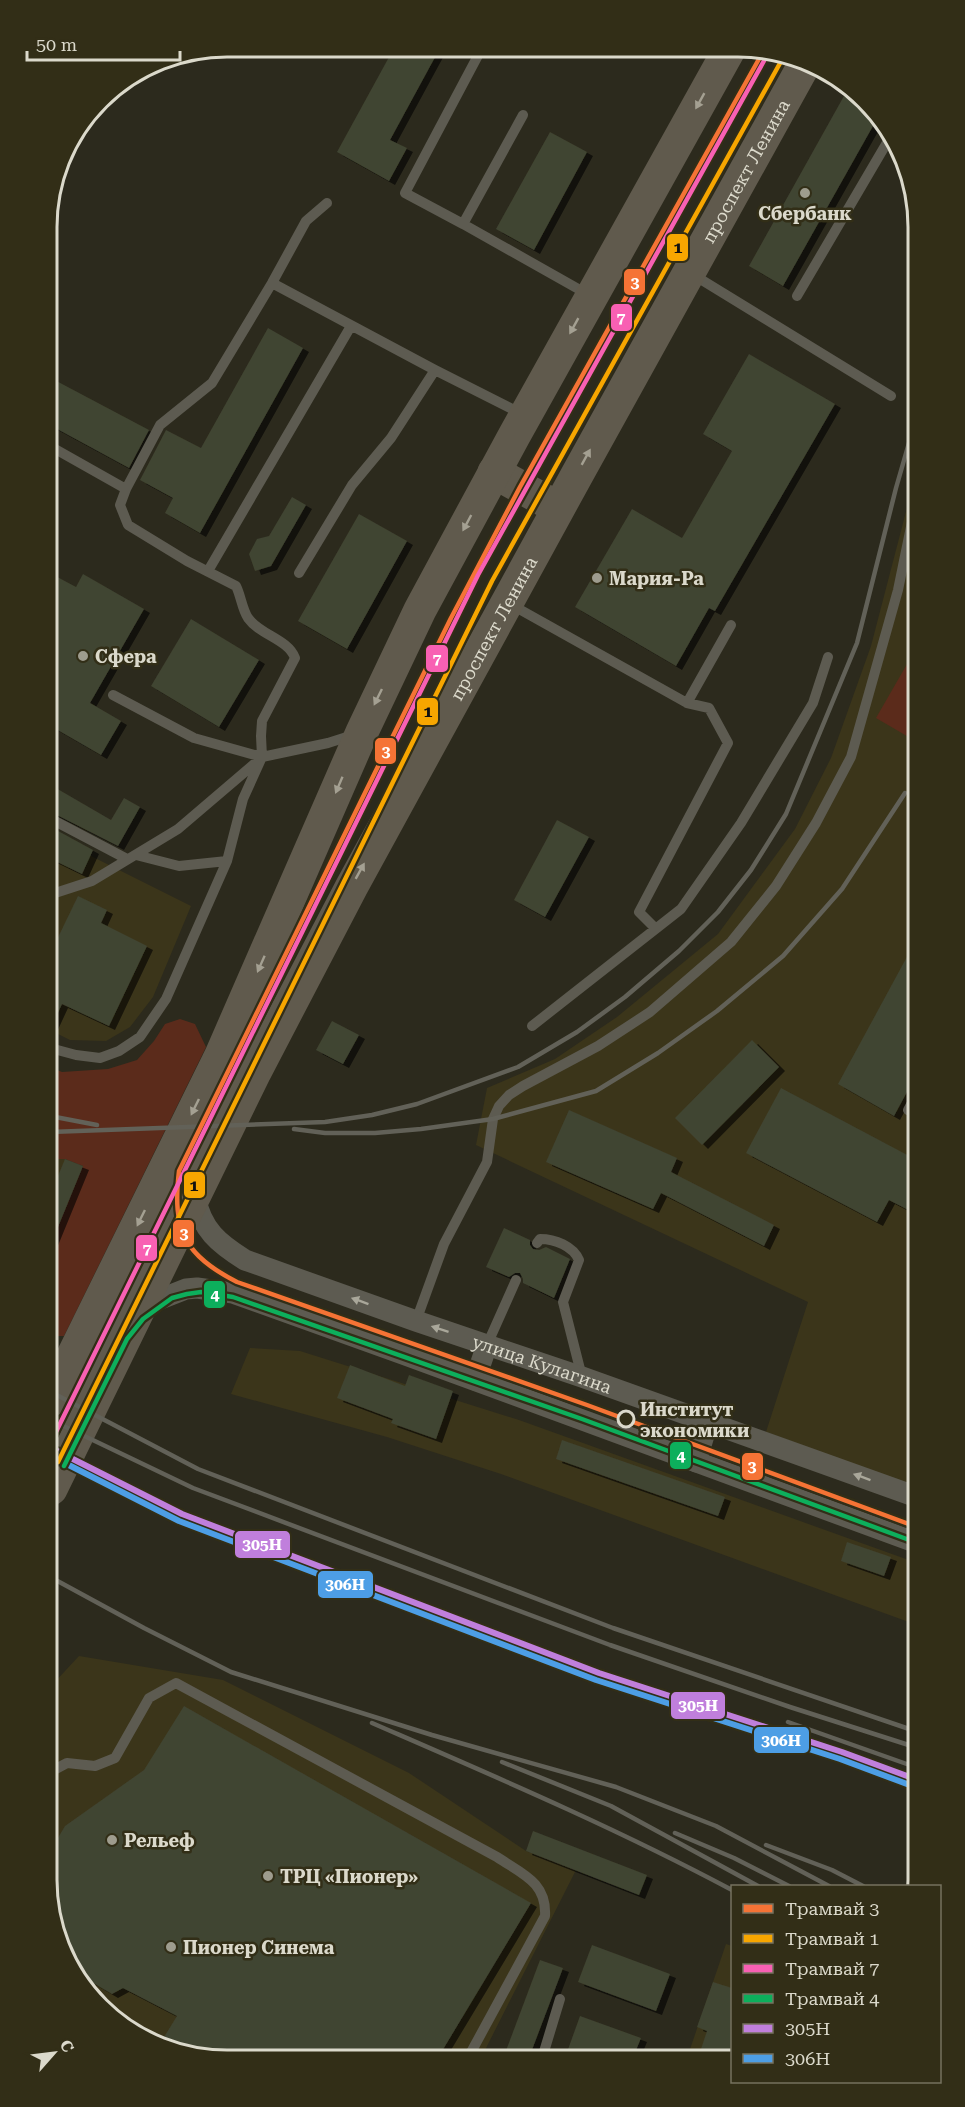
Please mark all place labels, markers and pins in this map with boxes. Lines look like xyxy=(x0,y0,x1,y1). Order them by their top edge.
marker: Сбербанк xyxy=(798,186,812,200)
place label: Сбербанк xyxy=(758,203,852,224)
place label: Мария-Ра xyxy=(609,568,704,589)
marker: Мария-Ра xyxy=(590,571,604,585)
place label: Сфера xyxy=(95,646,157,667)
marker: Сфера xyxy=(76,649,90,663)
place label: Институт экономики xyxy=(640,1399,749,1441)
marker: Институт экономики xyxy=(617,1410,635,1428)
place label: Рельеф xyxy=(124,1830,195,1851)
marker: Рельеф xyxy=(105,1833,119,1847)
place label: ТРЦ «Пионер» xyxy=(280,1866,418,1887)
marker: ТРЦ «Пионер» xyxy=(261,1869,275,1883)
place label: Пионер Синема xyxy=(183,1937,335,1958)
marker: Пионер Синема xyxy=(164,1940,178,1954)

